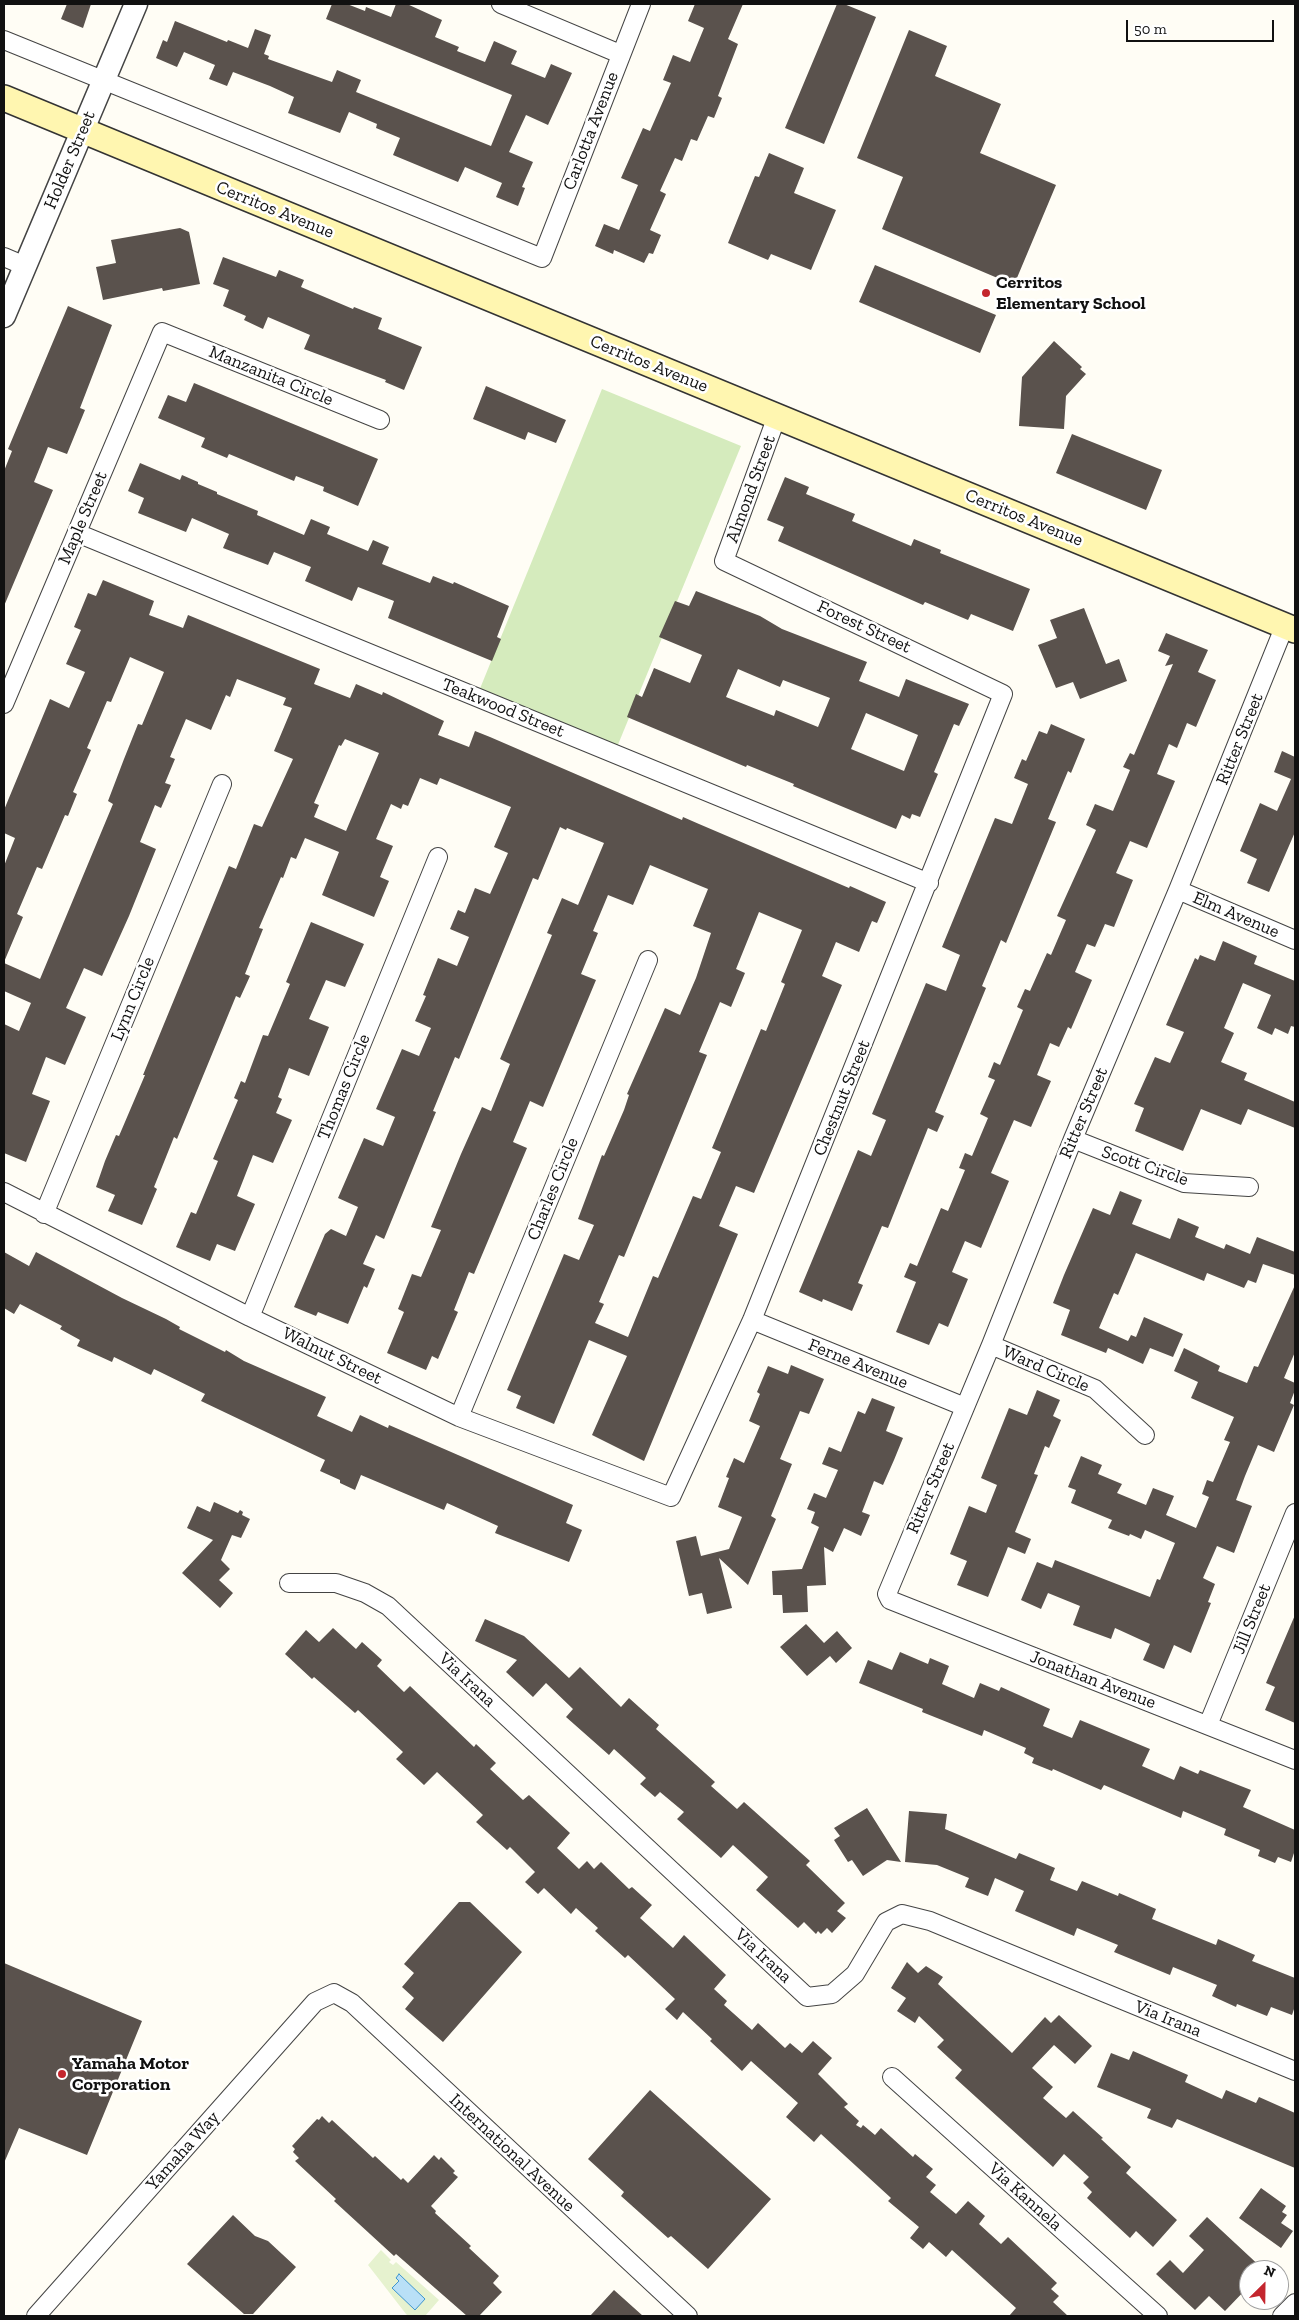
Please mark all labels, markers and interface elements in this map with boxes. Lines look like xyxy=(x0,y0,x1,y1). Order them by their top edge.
scale bar xyxy=(1129,10,1276,42)
text: 50 m xyxy=(1134,20,1167,38)
street label: Carlotta Avenue xyxy=(559,69,623,193)
street label: Holder Street xyxy=(40,108,100,212)
street label: Cerritos Avenue xyxy=(213,177,337,243)
place label: Cerritos Elementary School xyxy=(996,272,1146,314)
marker: Cerritos Elementary School xyxy=(980,287,992,299)
street label: Cerritos Avenue xyxy=(587,331,711,397)
street label: Manzanita Circle xyxy=(206,341,336,411)
street label: Almond Street xyxy=(722,432,780,546)
street label: Maple Street xyxy=(54,468,112,568)
street label: Cerritos Avenue xyxy=(962,485,1086,551)
street label: Forest Street xyxy=(814,596,914,658)
street label: Teakwood Street xyxy=(439,674,567,742)
street label: Ritter Street xyxy=(1212,690,1268,788)
street label: Elm Avenue xyxy=(1189,887,1283,943)
street label: Lynn Circle xyxy=(106,954,160,1044)
street label: Thomas Circle xyxy=(313,1031,375,1143)
street label: Chestnut Street xyxy=(809,1037,875,1159)
street label: Ritter Street xyxy=(1055,1064,1113,1162)
street label: Charles Circle xyxy=(523,1134,583,1244)
street label: Scott Circle xyxy=(1099,1141,1191,1191)
street label: Walnut Street xyxy=(279,1323,385,1389)
street label: Ferne Avenue xyxy=(805,1334,911,1394)
street label: Ward Circle xyxy=(999,1341,1093,1397)
street label: Ritter Street xyxy=(902,1439,960,1537)
street label: Jill Street xyxy=(1228,1581,1276,1657)
street label: Jonathan Avenue xyxy=(1027,1646,1159,1714)
street label: Via Irana xyxy=(434,1648,500,1712)
street label: Via Irana xyxy=(730,1924,796,1988)
street label: Via Irana xyxy=(1131,1996,1205,2042)
place label: Yamaha Motor Corporation xyxy=(72,2053,189,2096)
marker: Yamaha Motor Corporation xyxy=(56,2068,68,2080)
street label: International Avenue xyxy=(445,2089,579,2217)
street label: Yamaha Way xyxy=(142,2107,224,2195)
street label: Via Kannela xyxy=(984,2158,1066,2236)
north arrow xyxy=(1239,2260,1289,2310)
text: N xyxy=(1261,2262,1278,2282)

